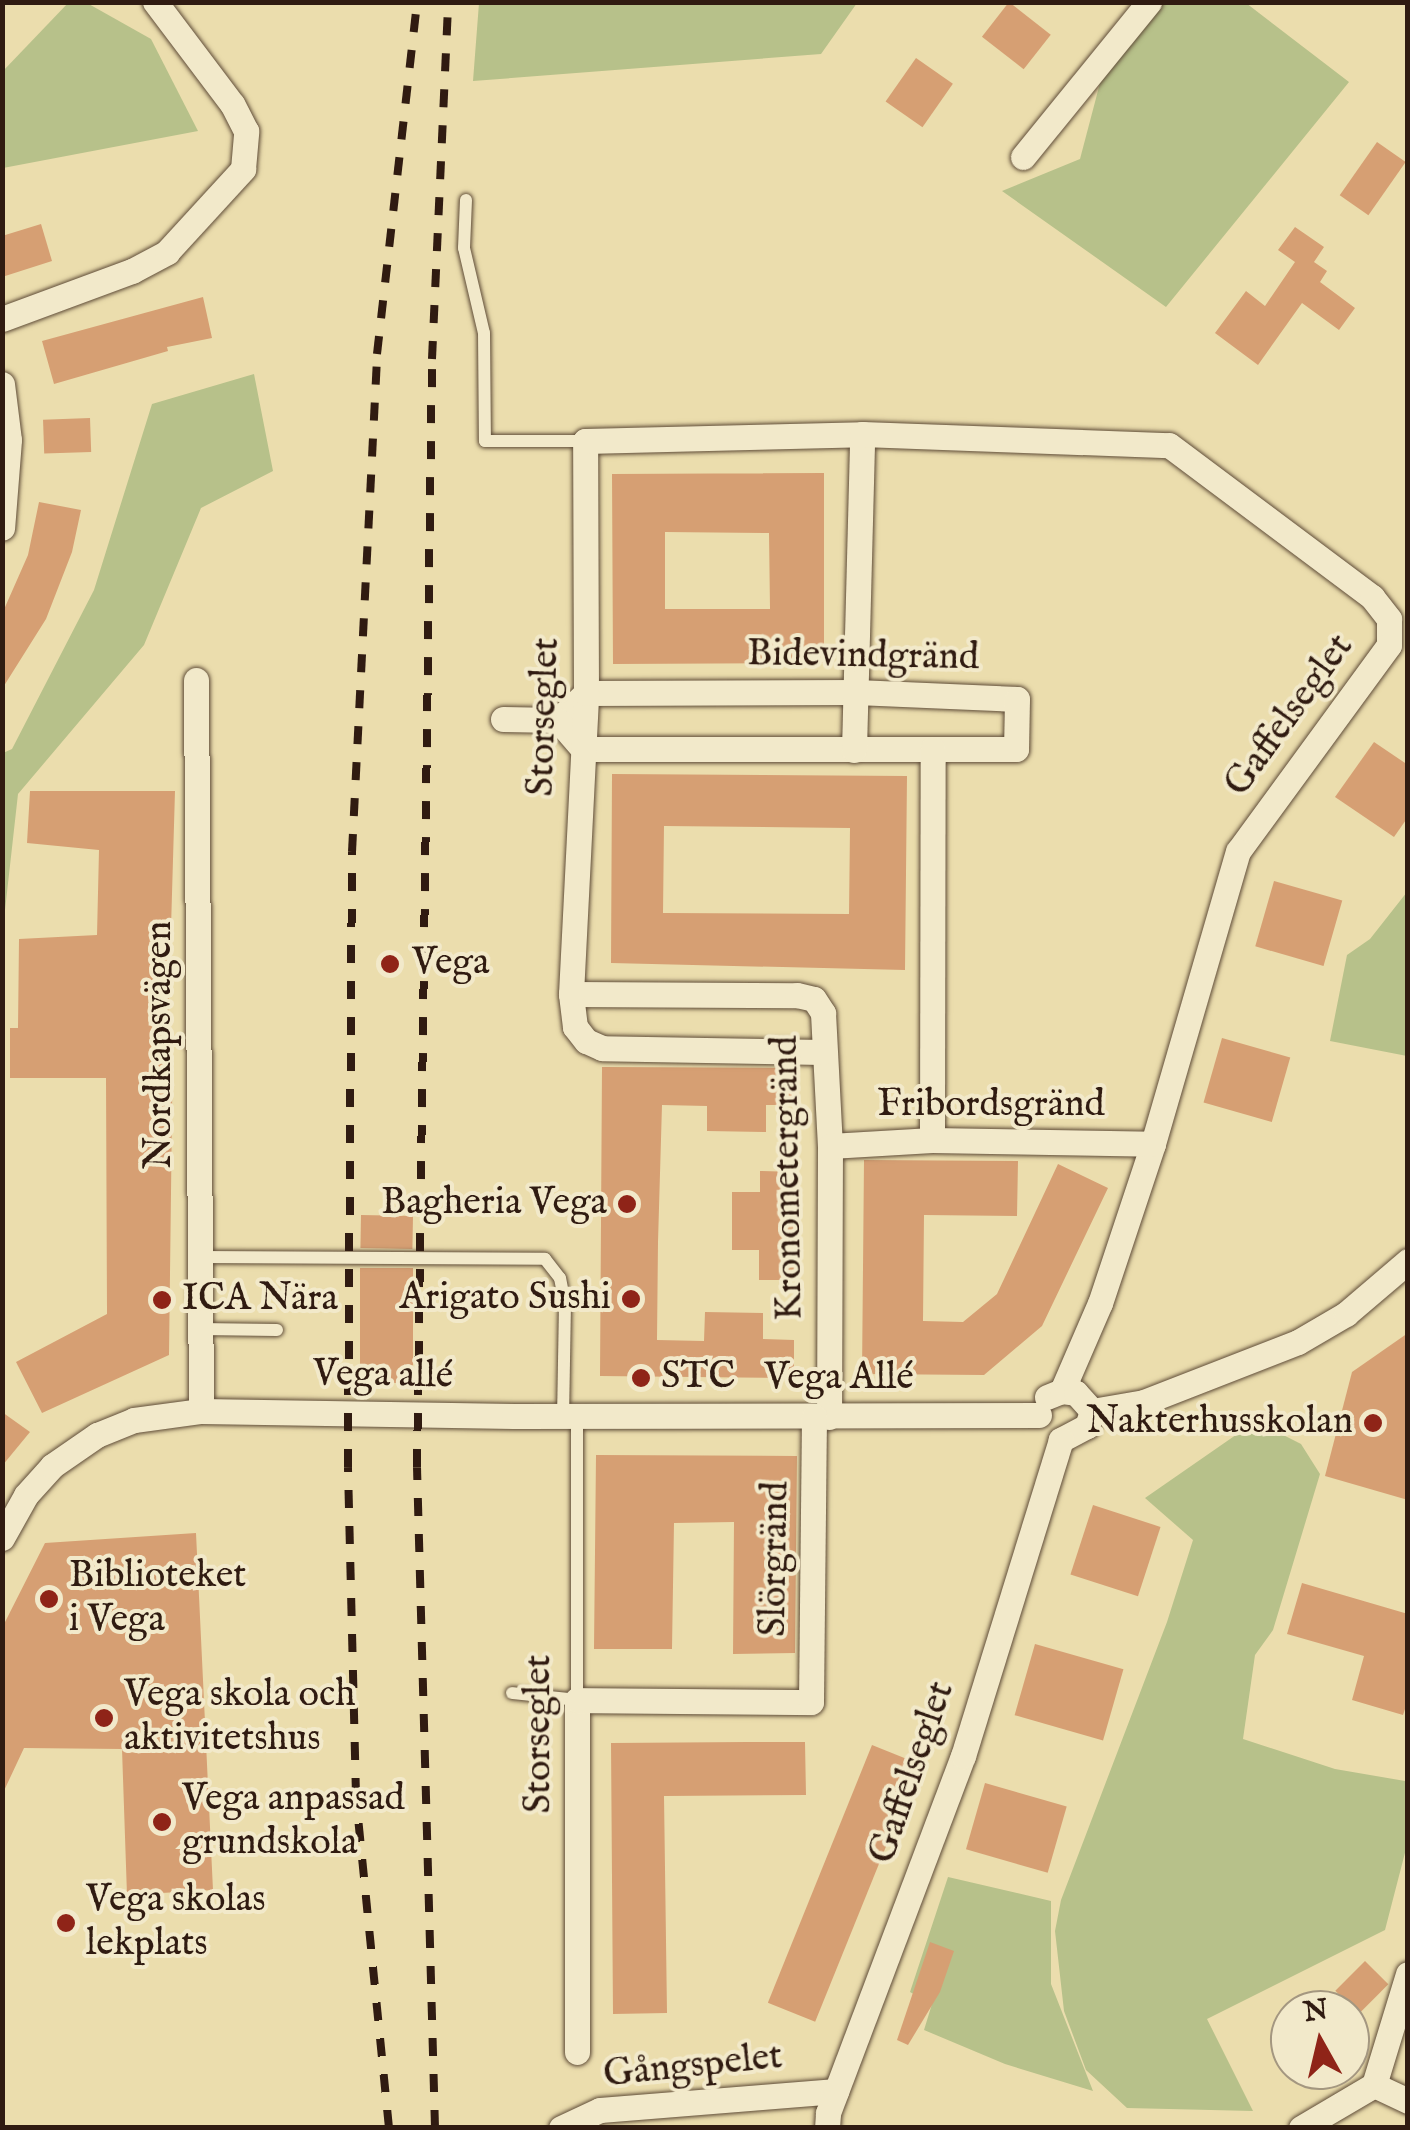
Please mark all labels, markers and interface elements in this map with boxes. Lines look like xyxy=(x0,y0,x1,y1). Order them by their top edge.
street label: Gaffelseglet xyxy=(1216,626,1364,806)
street label: Bidevindgränd xyxy=(747,632,979,682)
street label: Storseglet xyxy=(519,637,571,797)
street label: Nordkapsvägen xyxy=(138,921,184,1169)
place label: Vega xyxy=(412,941,489,987)
marker: Vega xyxy=(377,951,403,977)
street label: Kronometergränd xyxy=(764,1035,814,1321)
street label: Fribordsgränd xyxy=(877,1083,1105,1129)
place label: Bagheria Vega xyxy=(381,1181,607,1227)
marker: Bagheria Vega xyxy=(616,1193,638,1215)
place label: Arigato Sushi xyxy=(400,1276,611,1322)
place label: ICA Nära xyxy=(182,1277,338,1323)
marker: Arigato Sushi xyxy=(620,1288,642,1310)
marker: ICA Nära xyxy=(151,1289,173,1311)
street label: Vega allé xyxy=(313,1352,453,1400)
place label: STC xyxy=(661,1355,735,1401)
street label: Vega Allé xyxy=(764,1356,914,1402)
marker: STC xyxy=(630,1367,652,1389)
place label: Nakterhusskolan xyxy=(1086,1400,1353,1446)
marker: Nakterhusskolan xyxy=(1362,1412,1384,1434)
street label: Slörgränd xyxy=(752,1481,800,1637)
place label: Biblioteket i Vega xyxy=(69,1554,246,1644)
marker: Biblioteket i Vega xyxy=(38,1588,60,1610)
street label: Storseglet xyxy=(517,1655,563,1813)
place label: Vega skola och aktivitetshus xyxy=(124,1673,356,1762)
street label: Gaffelseglet xyxy=(861,1676,965,1870)
marker: Vega skola och aktivitetshus xyxy=(93,1707,115,1729)
place label: Vega anpassad grundskola xyxy=(182,1777,405,1866)
marker: Vega anpassad grundskola xyxy=(151,1811,173,1833)
place label: Vega skolas lekplats xyxy=(86,1878,266,1968)
marker: Vega skolas lekplats xyxy=(55,1912,77,1934)
north arrow xyxy=(1270,1990,1370,2090)
text: N xyxy=(1302,1993,1330,2031)
street label: Gångspelet xyxy=(601,2035,785,2099)

